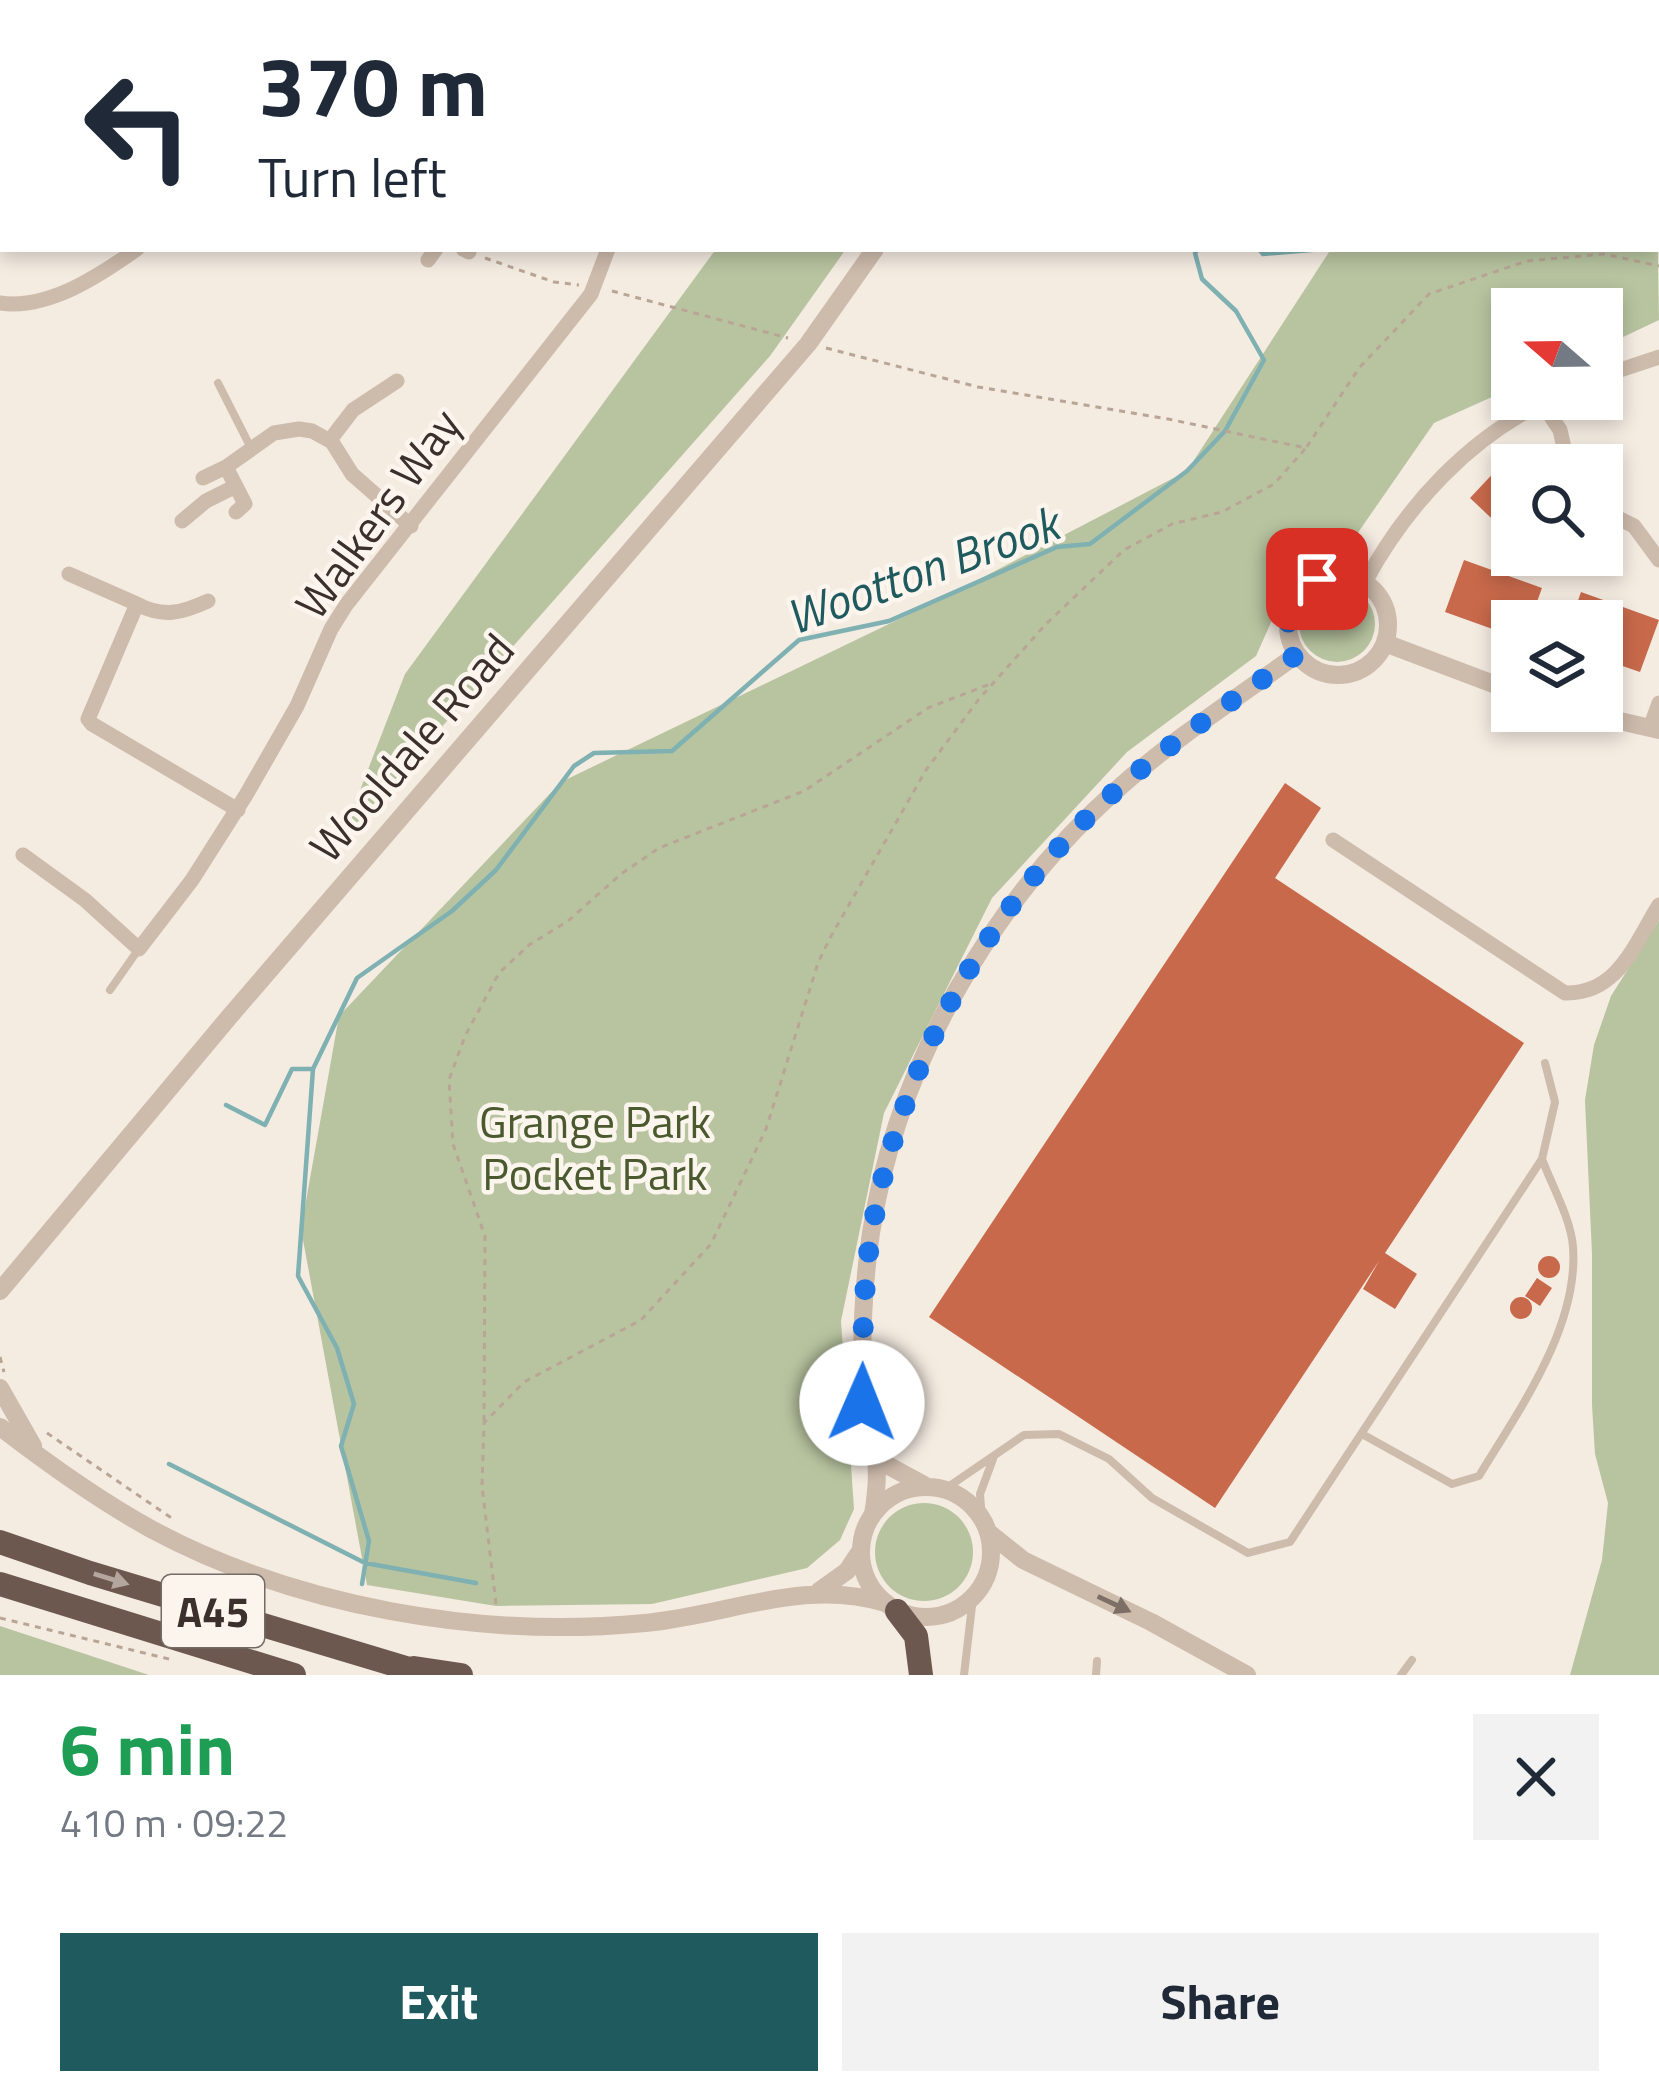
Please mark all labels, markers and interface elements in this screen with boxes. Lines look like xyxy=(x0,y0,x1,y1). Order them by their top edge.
text: 370 m xyxy=(258,21,488,149)
icon: left xyxy=(60,48,216,204)
text: Turn left xyxy=(258,136,447,218)
north arrow xyxy=(1491,288,1623,420)
map controls xyxy=(1491,288,1623,732)
street label: Walkers Way xyxy=(277,394,477,632)
button: search xyxy=(1491,444,1623,576)
water label: Wootton Brook xyxy=(775,485,1074,653)
pin xyxy=(1266,528,1368,630)
icon: arrive xyxy=(1284,546,1350,612)
button: layers xyxy=(1491,600,1623,732)
street label: Wooldale Road xyxy=(292,618,530,876)
park label: Grange Park Pocket Park xyxy=(479,1087,711,1207)
position arrow xyxy=(799,1340,925,1466)
one-way arrow xyxy=(93,1571,130,1590)
road number: A45 xyxy=(162,1575,264,1647)
one-way arrow xyxy=(1097,1595,1132,1615)
text: 6 min xyxy=(60,1693,235,1803)
button: close xyxy=(1473,1714,1599,1840)
text: 410 m · 09:22 xyxy=(60,1793,288,1852)
button: Exit xyxy=(60,1933,818,2071)
button: Share xyxy=(842,1933,1599,2071)

